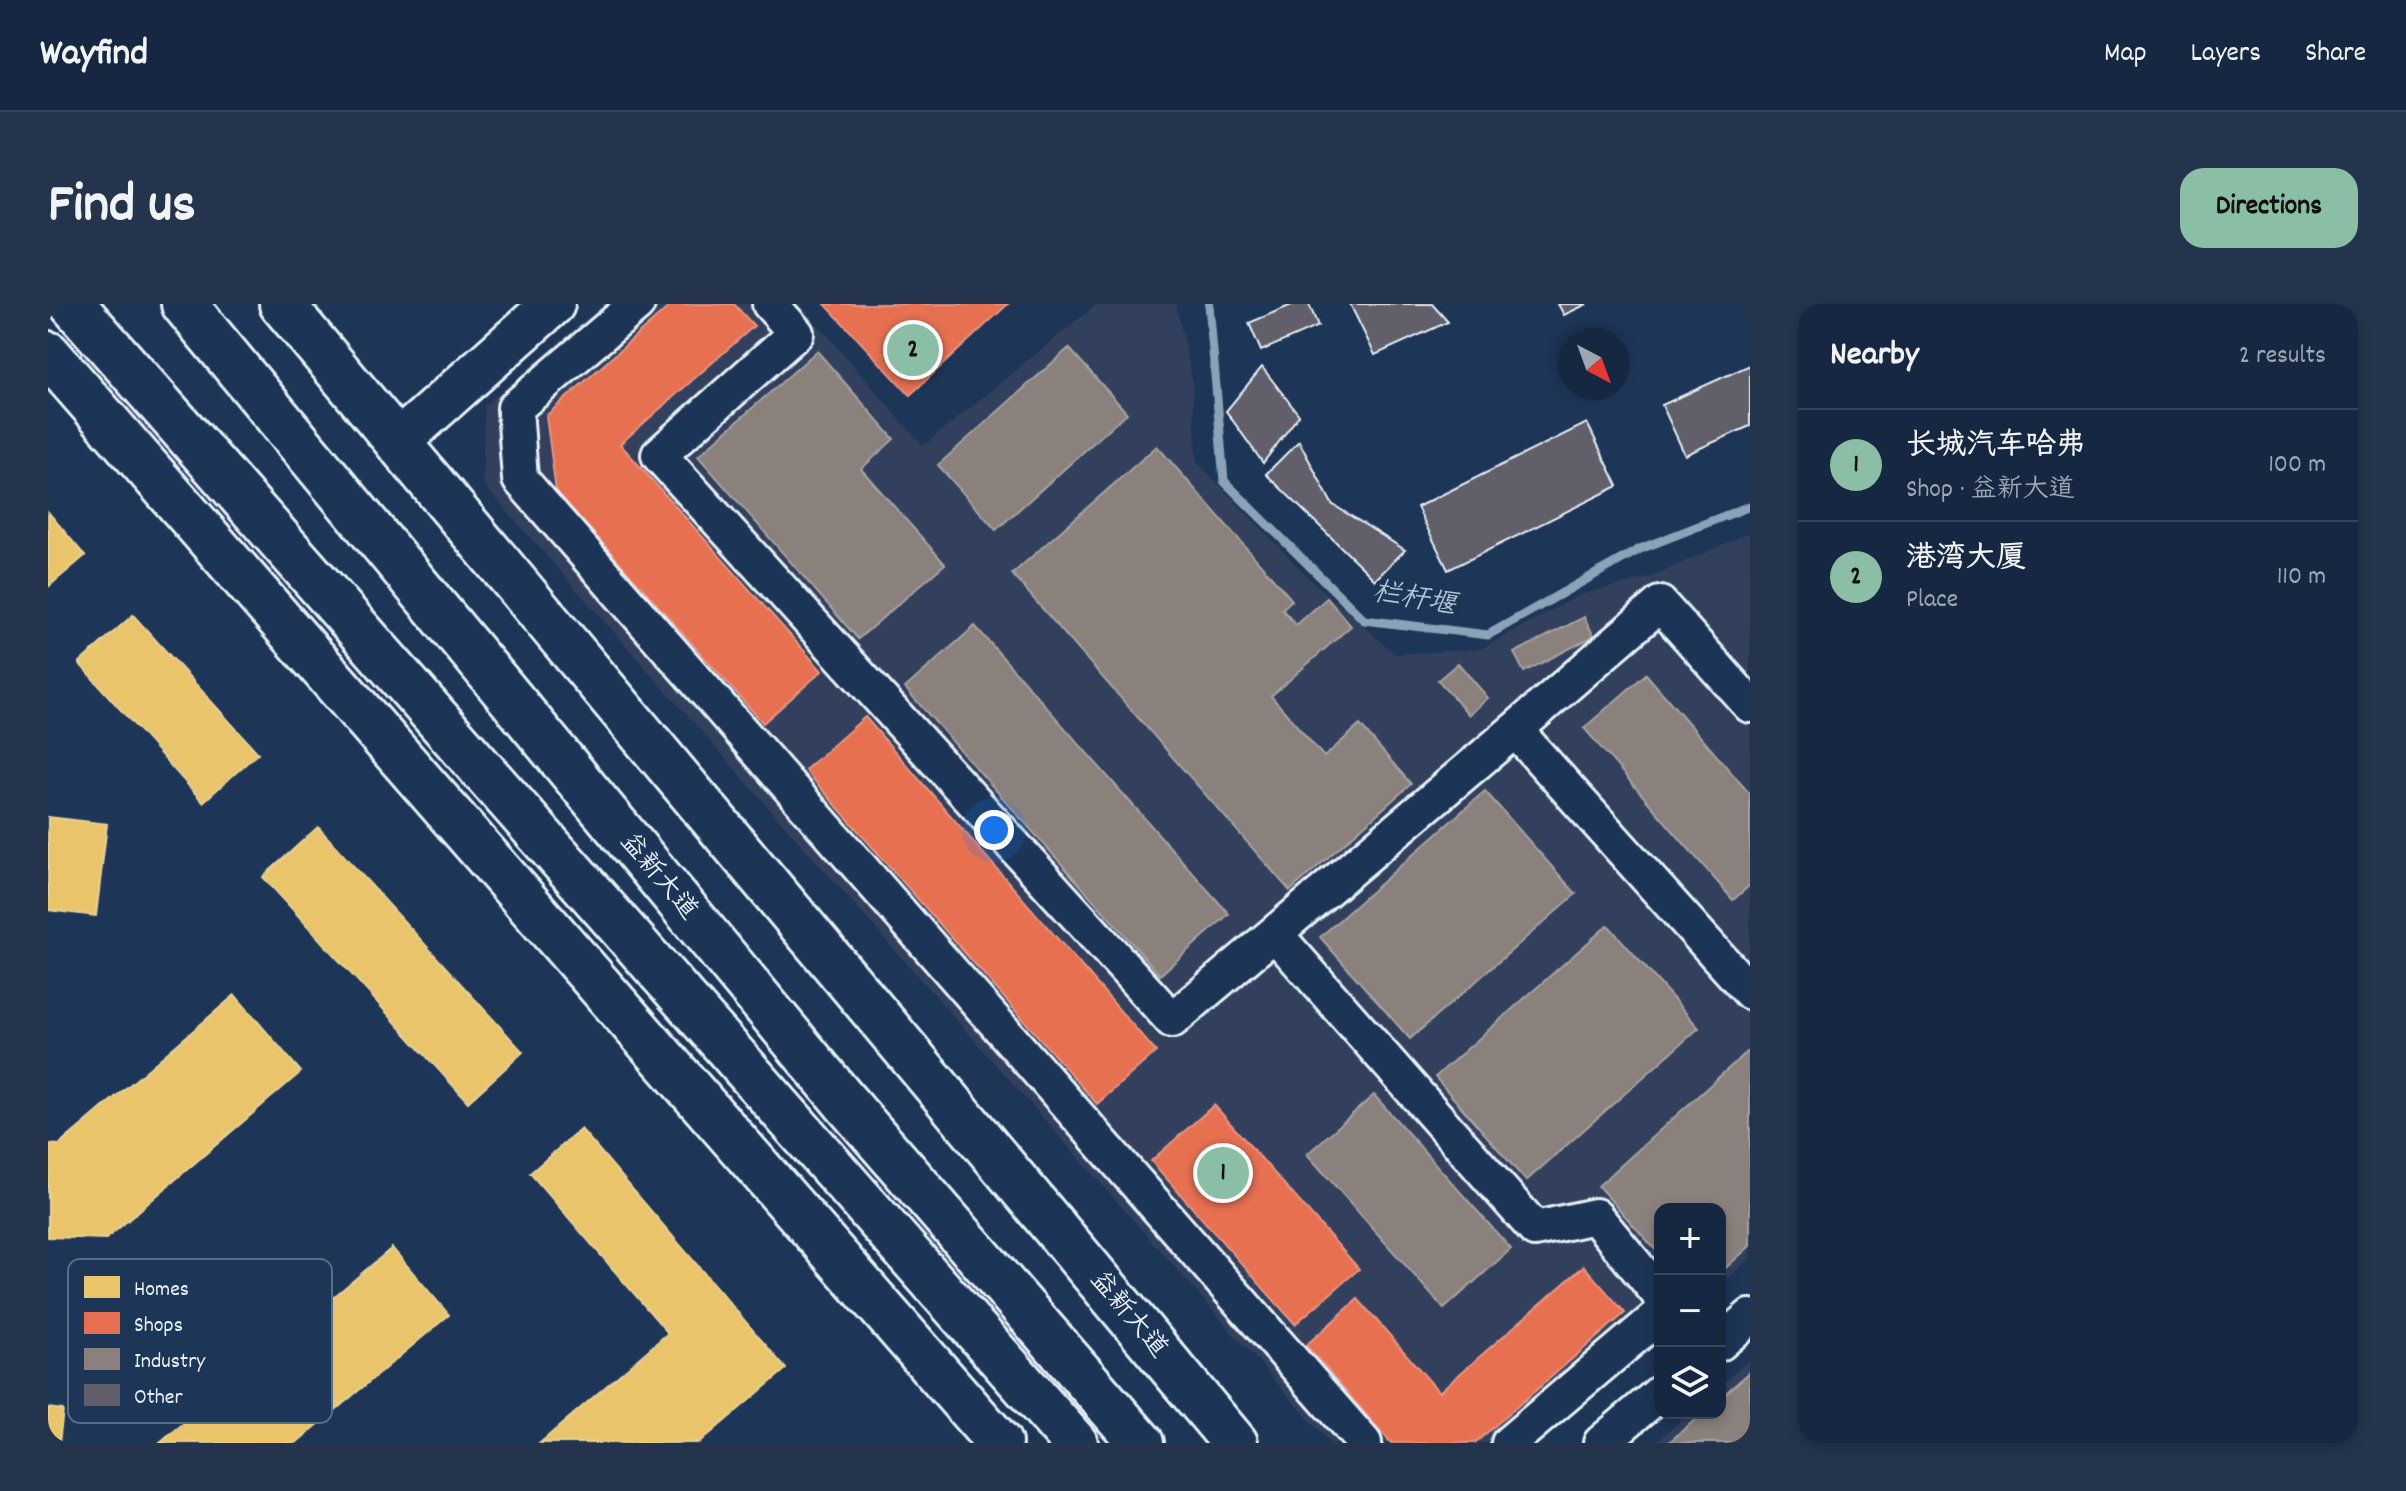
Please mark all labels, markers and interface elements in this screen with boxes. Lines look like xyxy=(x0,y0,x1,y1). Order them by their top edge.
text: Wayfind xyxy=(40,28,148,83)
text: Map xyxy=(2104,35,2147,75)
text: Layers xyxy=(2191,35,2261,75)
text: Share xyxy=(2305,35,2366,75)
text: Find us xyxy=(48,168,196,248)
button: Directions xyxy=(2180,168,2358,248)
pin: 2 xyxy=(887,320,939,380)
north arrow xyxy=(1558,328,1630,400)
text: Nearby xyxy=(1830,332,1919,381)
text: 2 results xyxy=(2239,338,2326,375)
text: 长城汽车哈弗 xyxy=(1906,426,2086,469)
text: 1 xyxy=(1853,447,1859,484)
text: 100 m xyxy=(2268,447,2326,484)
text: Shop · 益新大道 xyxy=(1906,472,2075,509)
text: 港湾大厦 xyxy=(1906,539,2026,582)
text: 2 xyxy=(1850,559,1862,596)
text: 110 m xyxy=(2277,559,2326,596)
water label: 栏杆堰 xyxy=(1369,574,1462,629)
text: Place xyxy=(1906,582,1958,619)
your location xyxy=(974,810,1014,850)
street label: 益新大道 xyxy=(610,825,706,929)
pin: 1 xyxy=(1197,1143,1249,1203)
map controls xyxy=(1654,1203,1726,1419)
button: + xyxy=(1654,1203,1726,1275)
legend xyxy=(68,1259,332,1423)
street label: 益新大道 xyxy=(1080,1263,1176,1367)
text: Homes xyxy=(134,1275,189,1306)
button: − xyxy=(1654,1275,1726,1347)
text: Shops xyxy=(134,1311,183,1342)
text: Industry xyxy=(134,1347,206,1378)
button: layers xyxy=(1654,1347,1726,1419)
text: Other xyxy=(134,1383,184,1414)

